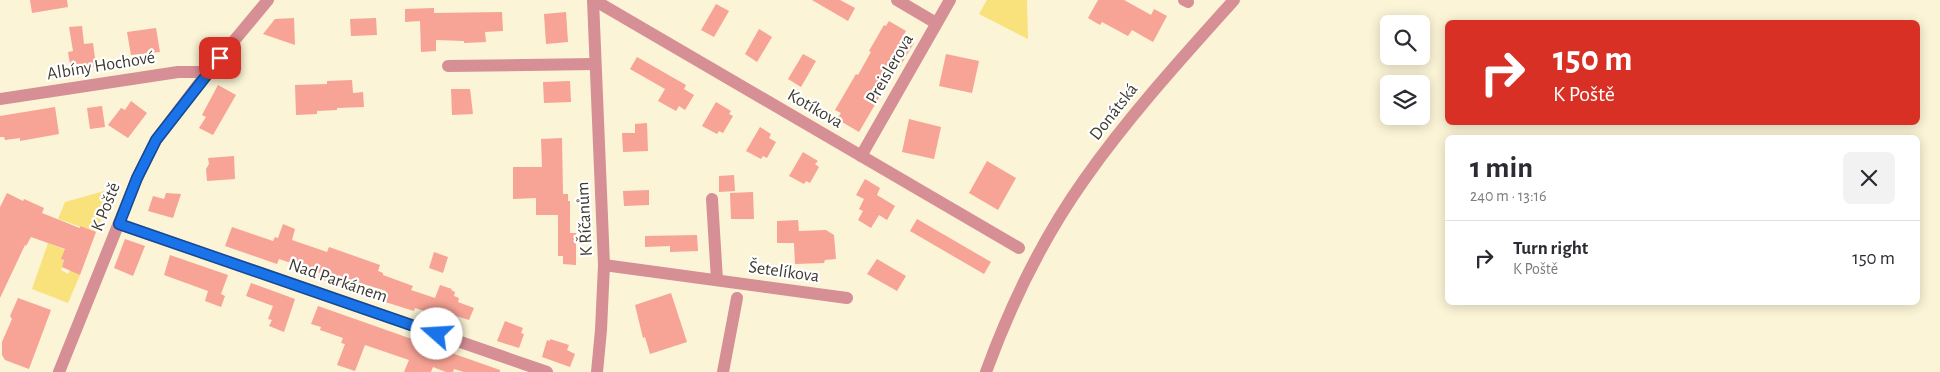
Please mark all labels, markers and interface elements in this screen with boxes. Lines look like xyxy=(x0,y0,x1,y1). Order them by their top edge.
map controls xyxy=(1380,15,1430,125)
button: search xyxy=(1380,15,1430,65)
street label: Preislerova xyxy=(863,31,917,107)
pin xyxy=(199,37,241,79)
icon: right xyxy=(1470,40,1535,105)
text: 150 m xyxy=(1553,42,1633,77)
icon: arrive xyxy=(206,44,234,72)
street label: Albíny Hochové xyxy=(46,49,156,83)
button: layers xyxy=(1380,75,1430,125)
street label: Donátská xyxy=(1086,80,1142,144)
text: K Poště xyxy=(1553,83,1615,105)
street label: Kotíkova xyxy=(784,86,846,132)
button: close xyxy=(1843,152,1895,204)
text: 1 min xyxy=(1470,153,1533,183)
street label: K Poště xyxy=(88,180,124,234)
street label: K Říčanům xyxy=(571,181,596,257)
text: 240 m · 13:16 xyxy=(1470,188,1547,204)
text: Turn right xyxy=(1513,239,1588,258)
icon: right xyxy=(1470,244,1498,272)
text: 150 m xyxy=(1852,249,1895,268)
street label: Šetelíkova xyxy=(748,255,821,286)
street label: Nad Parkánem xyxy=(286,256,390,306)
text: K Poště xyxy=(1513,261,1558,277)
position arrow xyxy=(410,307,462,359)

